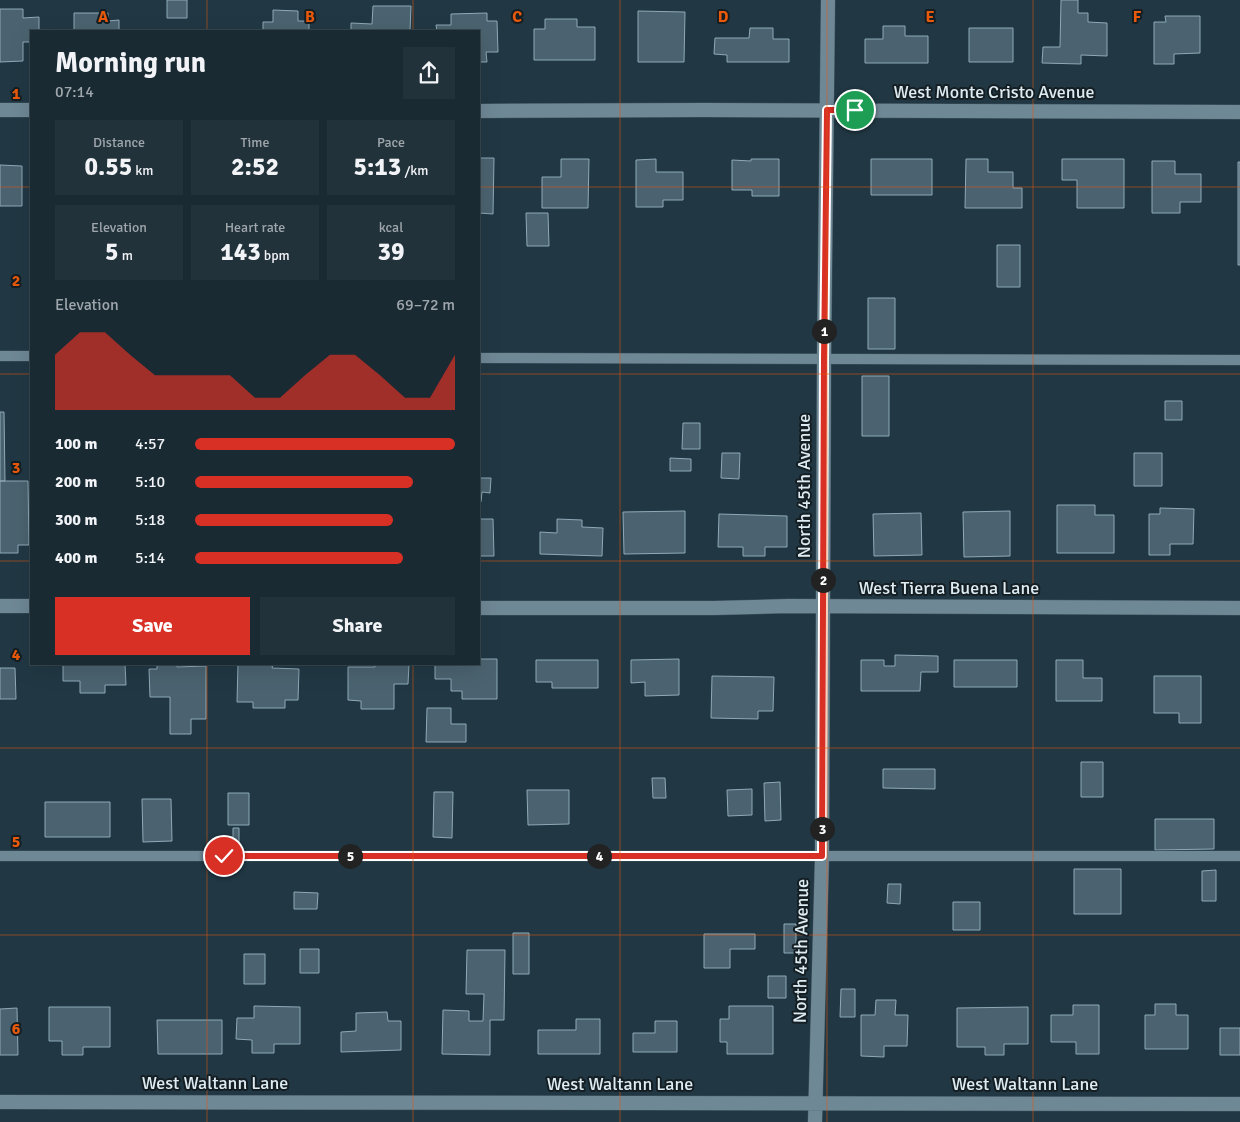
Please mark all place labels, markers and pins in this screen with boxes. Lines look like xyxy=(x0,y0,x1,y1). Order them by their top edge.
pin xyxy=(834,89,876,131)
pin: 1 xyxy=(812,318,836,344)
pin: 2 xyxy=(810,568,836,592)
pin: 3 xyxy=(810,816,834,842)
pin xyxy=(203,835,245,877)
pin: 5 xyxy=(338,844,362,868)
pin: 4 xyxy=(586,844,612,868)

